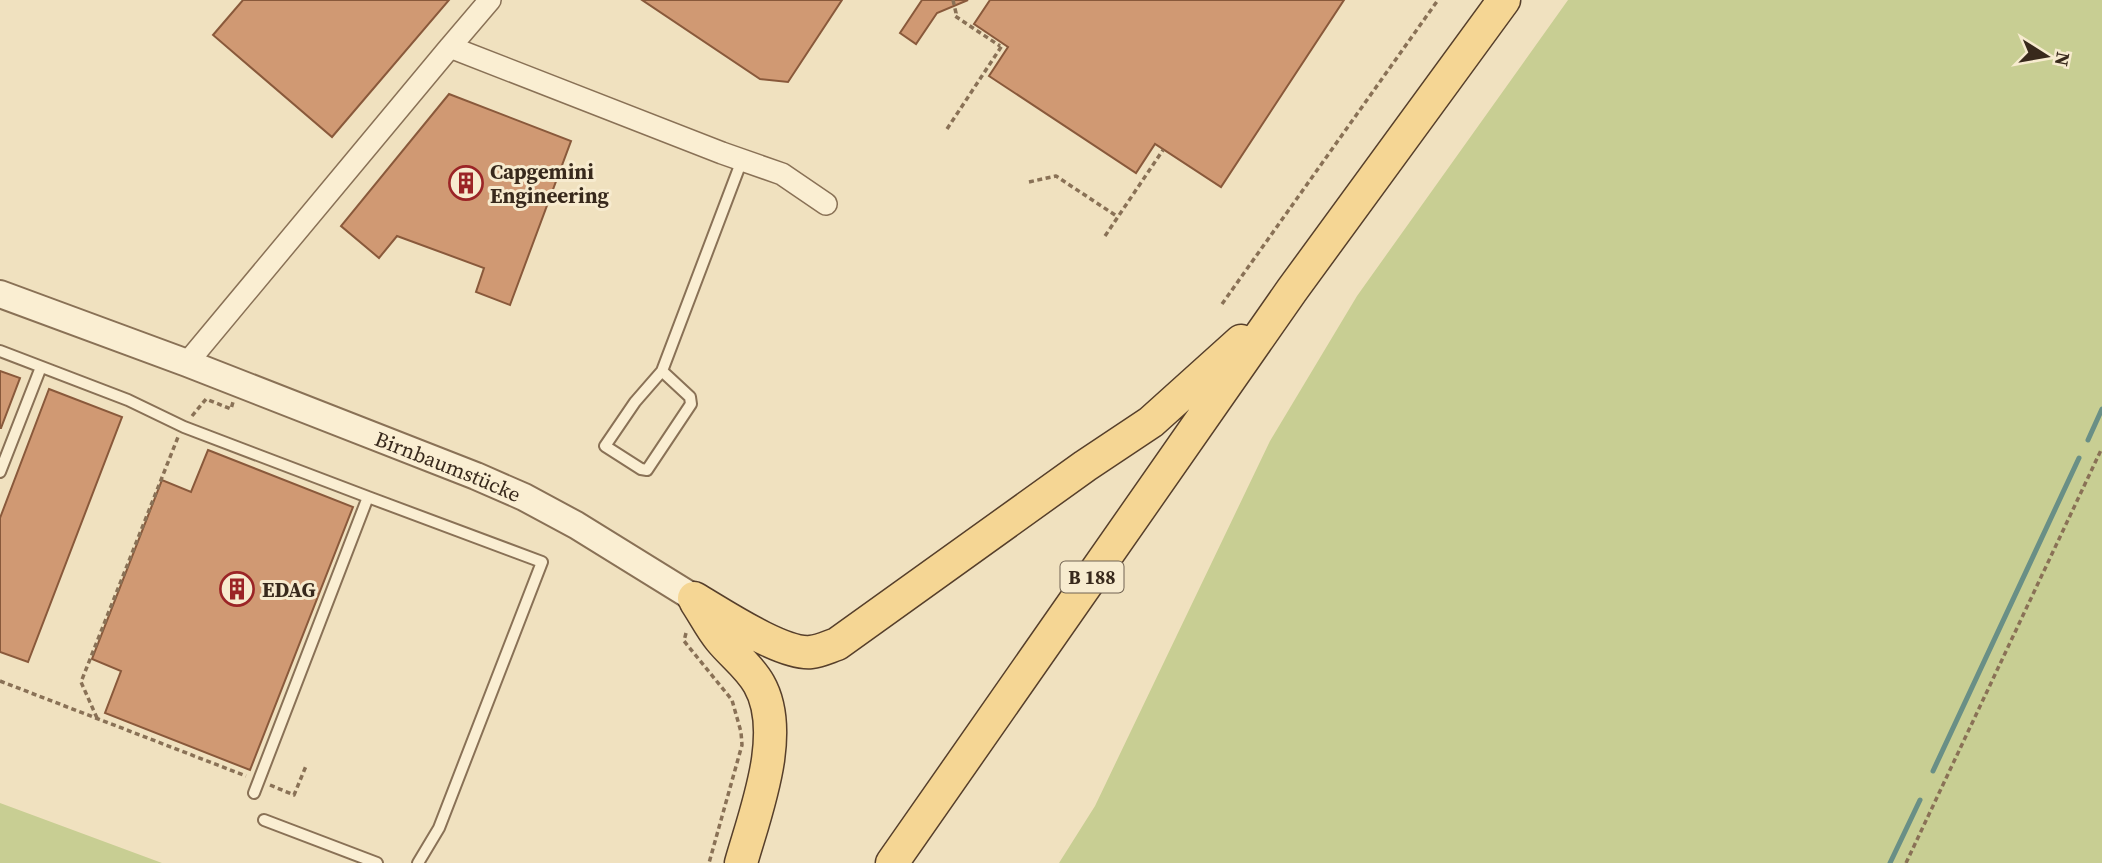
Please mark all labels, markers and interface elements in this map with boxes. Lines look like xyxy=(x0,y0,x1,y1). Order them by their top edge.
north arrow xyxy=(2011,21,2081,91)
text: N xyxy=(2049,50,2077,69)
place label: Capgemini Engineering xyxy=(490,157,610,210)
building icon: Capgemini Engineering xyxy=(447,164,485,202)
street label: Birnbaumstücke xyxy=(371,423,526,508)
road number: B 188 xyxy=(1060,562,1124,592)
building icon: EDAG xyxy=(218,570,256,608)
place label: EDAG xyxy=(262,575,316,604)

